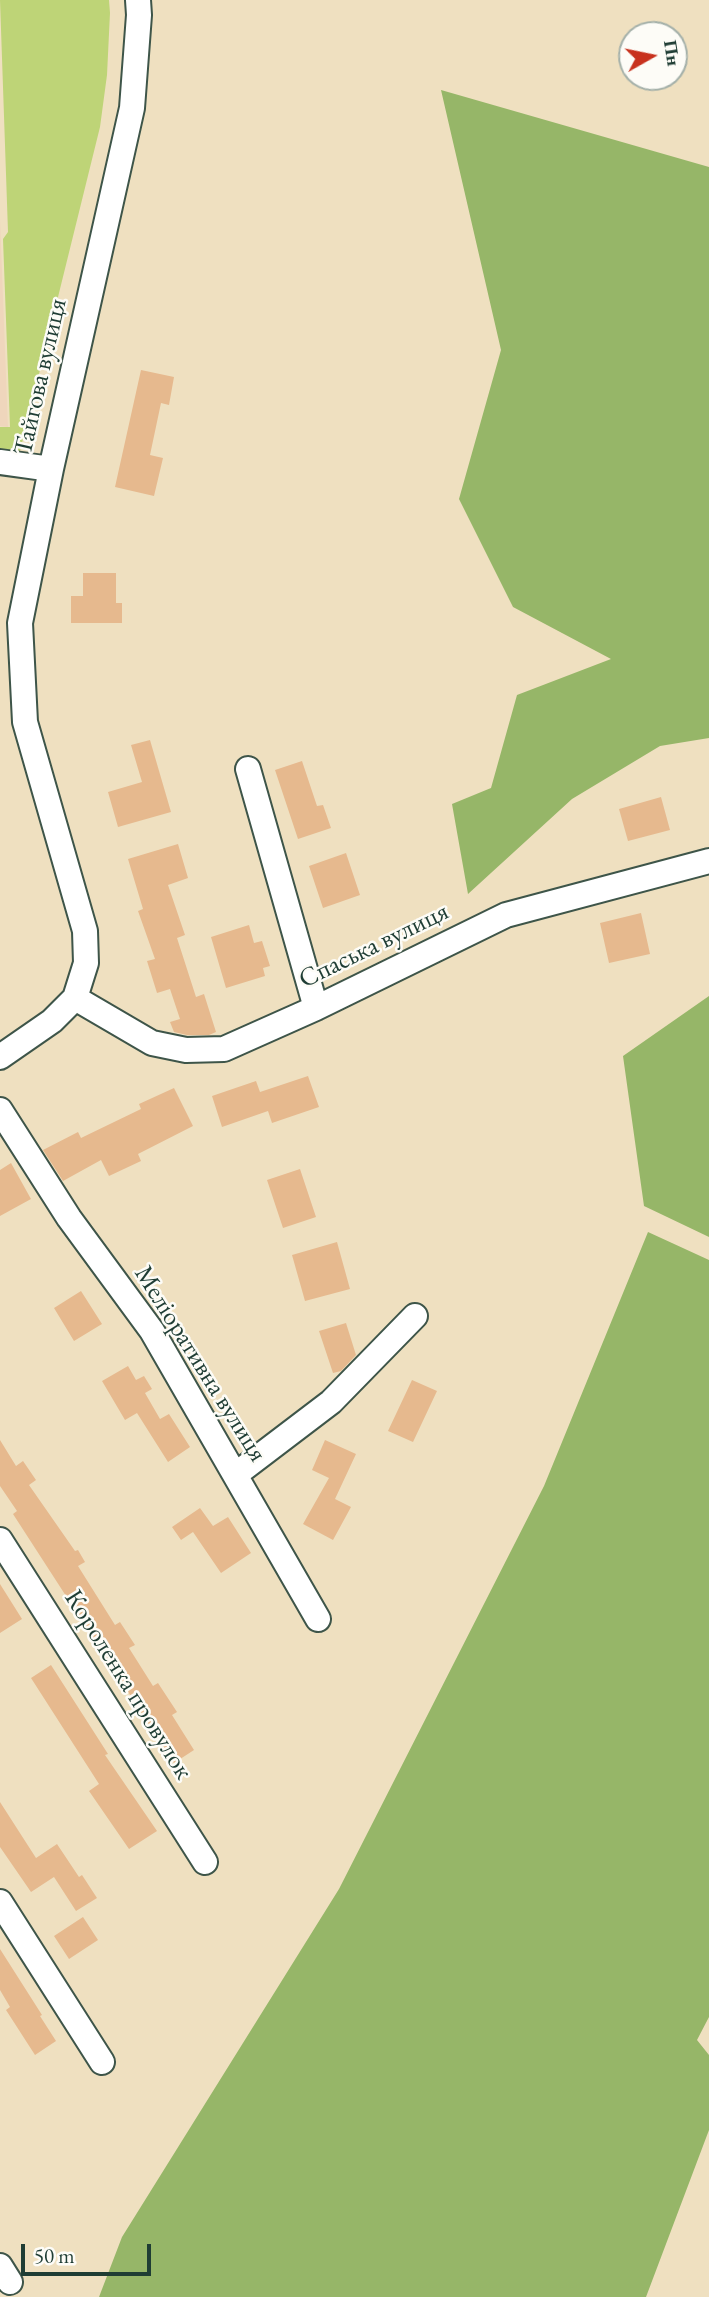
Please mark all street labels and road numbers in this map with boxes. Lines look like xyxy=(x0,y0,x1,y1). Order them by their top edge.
street label: Тайгова вулиця xyxy=(8,296,74,458)
street label: Спаська вулиця xyxy=(294,896,454,996)
street label: Меліоративна вулиця xyxy=(127,1260,273,1468)
street label: Короленка провулок xyxy=(57,1584,199,1786)

